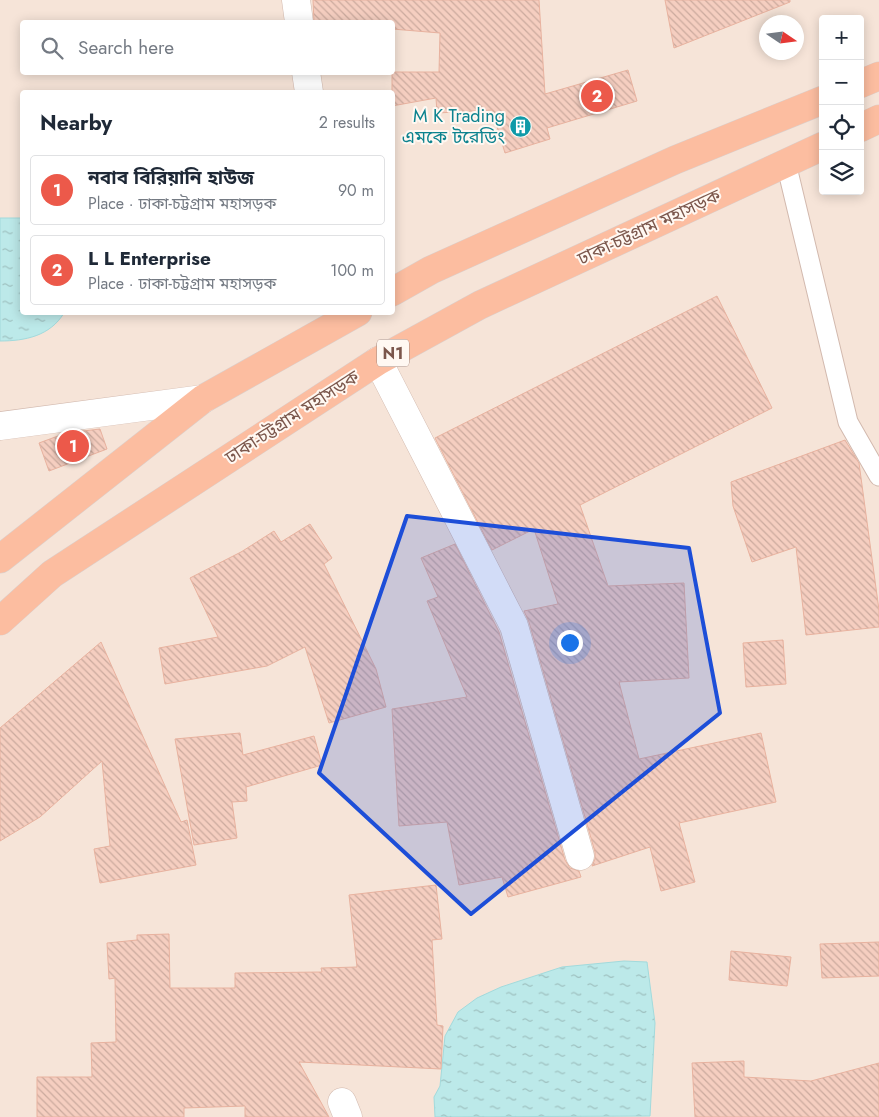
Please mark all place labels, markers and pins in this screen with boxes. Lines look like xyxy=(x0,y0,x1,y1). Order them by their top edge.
pin: 2 xyxy=(581,77,613,115)
place label: M K Trading এমকে টরেডিং xyxy=(402,103,505,150)
building icon: M K Trading এমকে টরেডিং xyxy=(509,114,533,138)
pin: 1 xyxy=(57,427,89,465)

